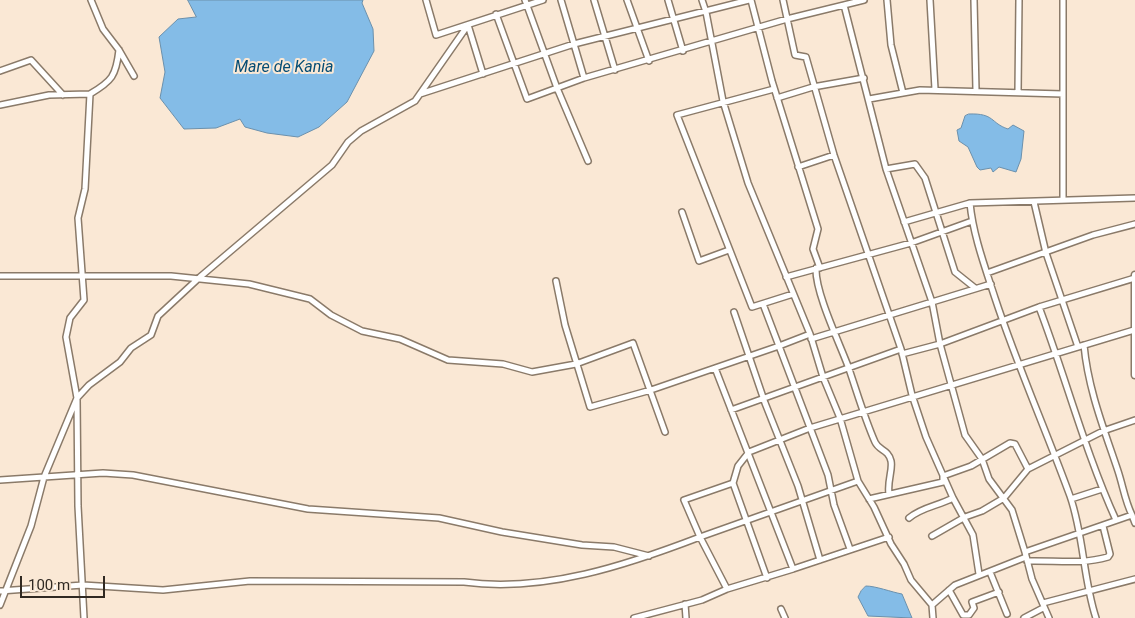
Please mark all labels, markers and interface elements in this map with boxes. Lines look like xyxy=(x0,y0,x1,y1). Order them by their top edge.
water label: Mare de Kania xyxy=(234,58,334,78)
scale bar xyxy=(22,566,108,598)
text: 100 m xyxy=(28,576,70,594)

